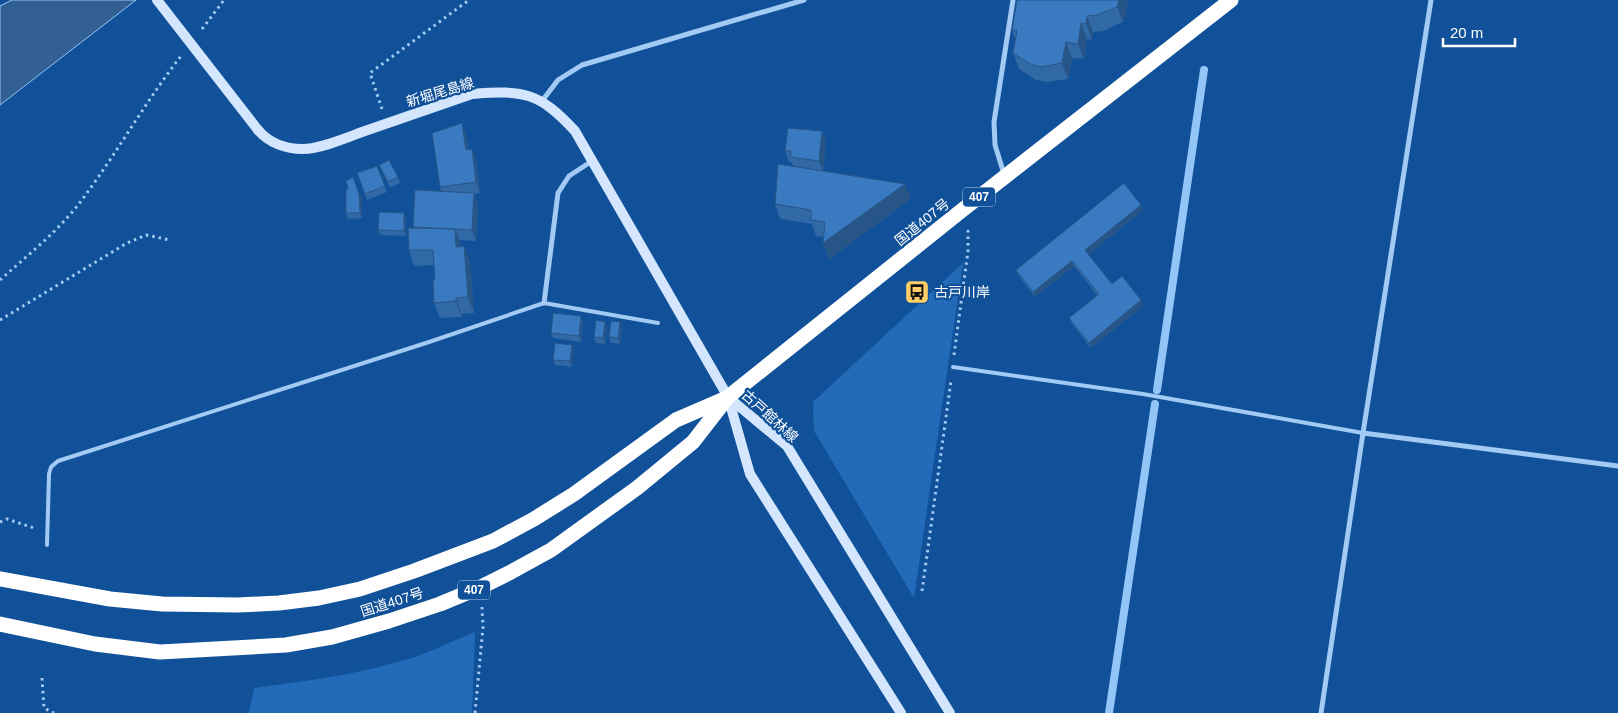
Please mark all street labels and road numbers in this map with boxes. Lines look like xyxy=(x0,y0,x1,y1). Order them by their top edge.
street label: 新堀尾島線 xyxy=(404,74,476,110)
road number: 407 xyxy=(963,188,995,206)
street label: 国道407号 xyxy=(892,195,952,249)
street label: 古戸館林線 xyxy=(739,387,801,445)
road number: 407 xyxy=(458,580,490,600)
street label: 国道407号 xyxy=(358,584,426,620)

